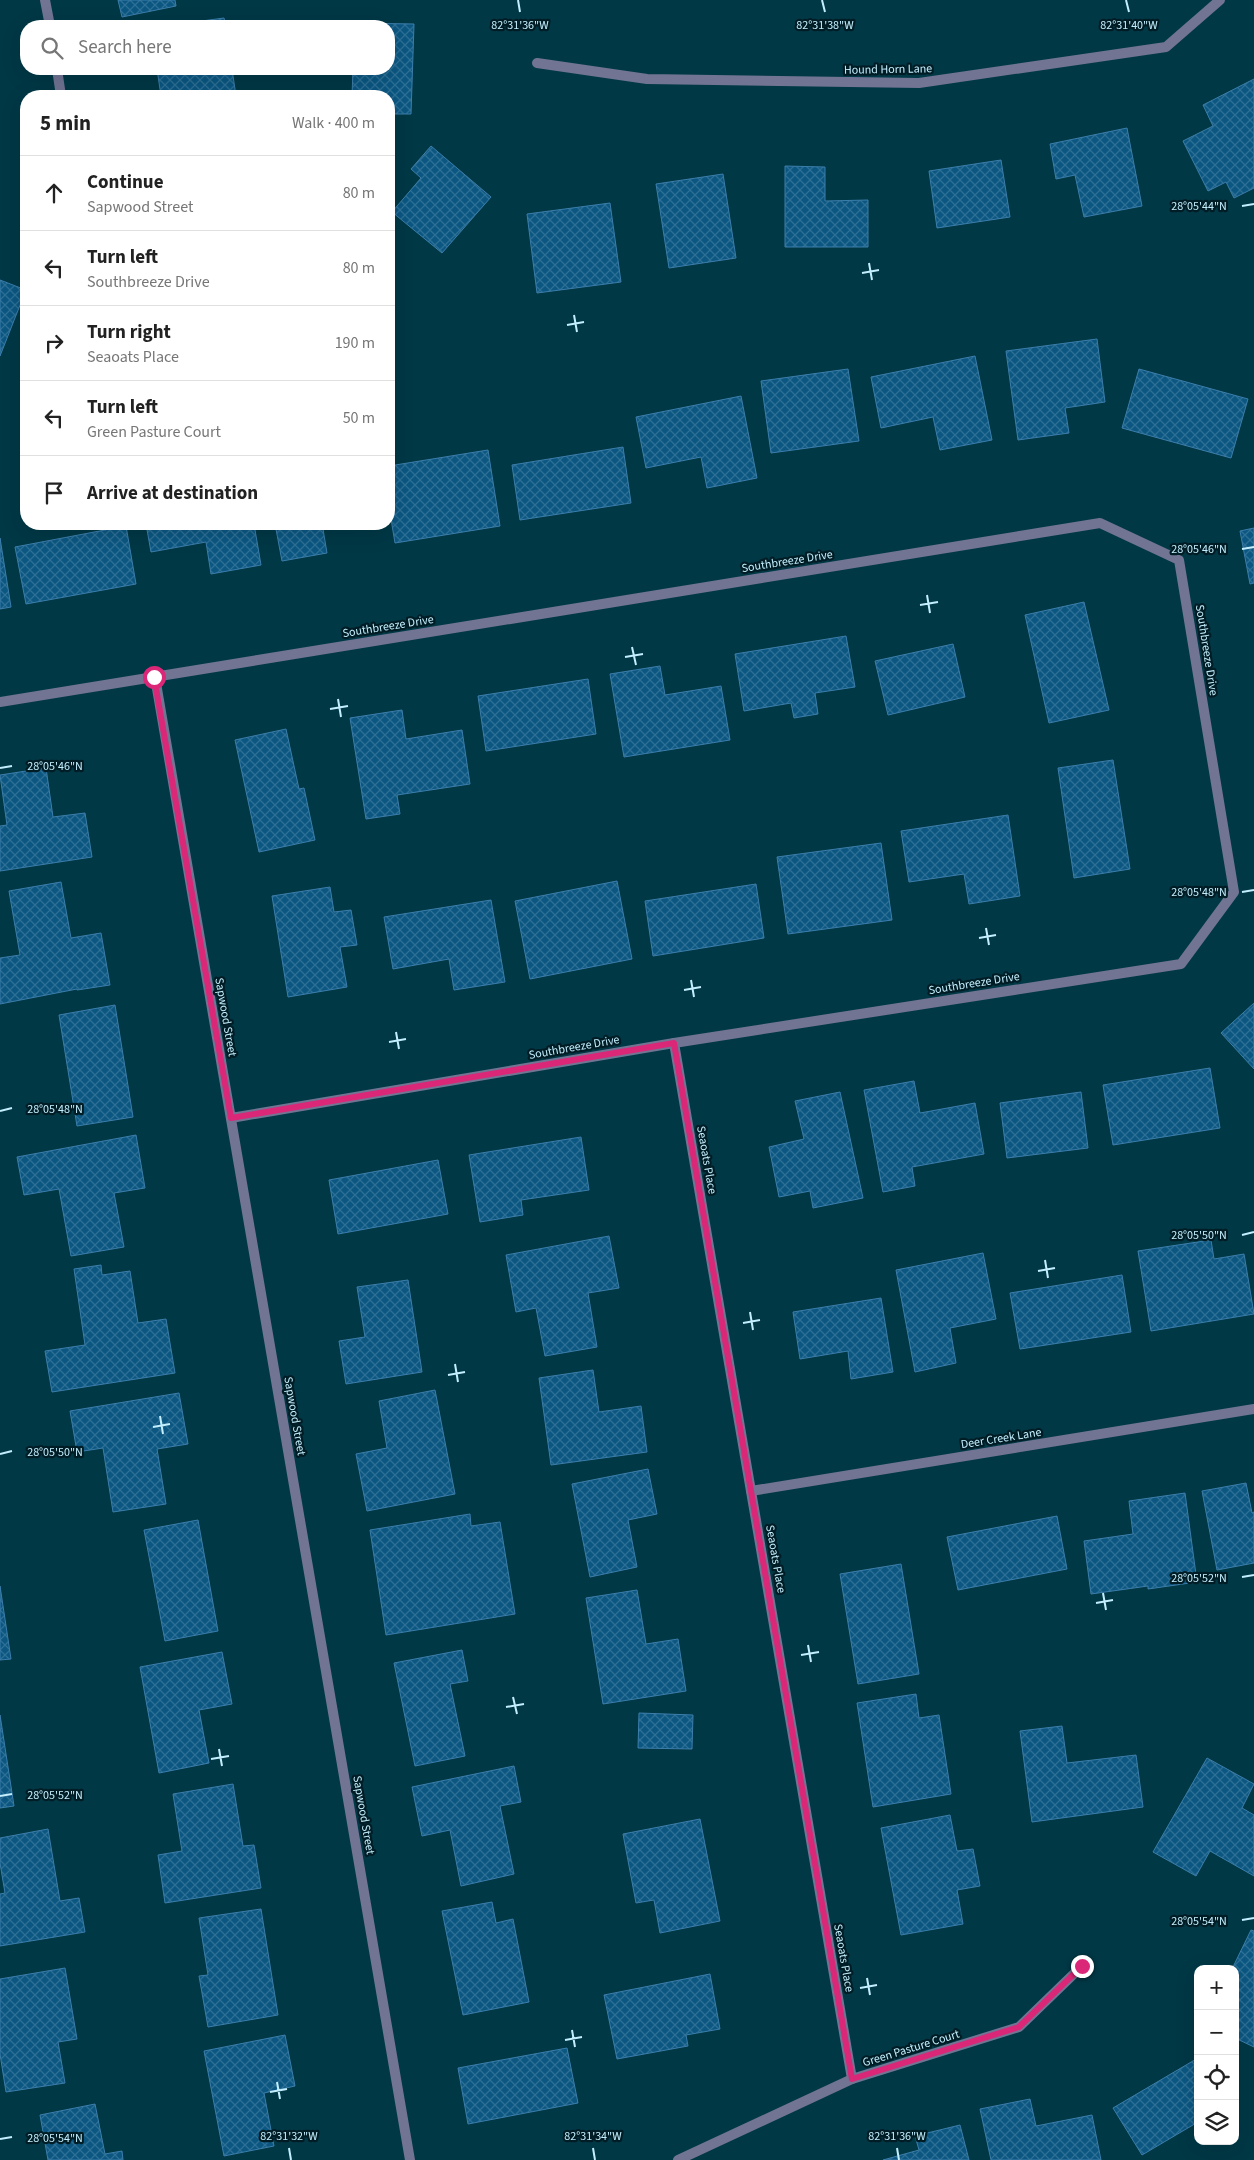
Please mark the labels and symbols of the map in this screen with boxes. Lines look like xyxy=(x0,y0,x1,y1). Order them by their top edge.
text: 82°31'36"W xyxy=(491,17,549,34)
text: 82°31'38"W xyxy=(796,17,854,34)
text: 82°31'40"W xyxy=(1100,17,1158,34)
street label: Hound Horn Lane xyxy=(844,60,932,79)
text: 28°05'44"N xyxy=(1171,198,1227,215)
text: 28°05'46"N xyxy=(1171,541,1227,558)
street label: Southbreeze Drive xyxy=(740,546,834,577)
street label: Southbreeze Drive xyxy=(1191,603,1222,697)
street label: Southbreeze Drive xyxy=(341,611,435,642)
route start xyxy=(143,666,166,689)
text: 28°05'46"N xyxy=(27,758,83,775)
text: 28°05'48"N xyxy=(1171,884,1227,901)
street label: Southbreeze Drive xyxy=(927,968,1021,999)
street label: Sapwood Street xyxy=(210,976,241,1058)
street label: Southbreeze Drive xyxy=(527,1031,621,1064)
text: 28°05'48"N xyxy=(27,1101,83,1118)
street label: Seaoats Place xyxy=(692,1125,721,1196)
text: 28°05'50"N xyxy=(1171,1227,1227,1244)
street label: Sapwood Street xyxy=(279,1375,310,1457)
street label: Deer Creek Lane xyxy=(960,1424,1043,1453)
text: 28°05'50"N xyxy=(27,1444,83,1461)
street label: Seaoats Place xyxy=(761,1524,790,1595)
text: 28°05'52"N xyxy=(1171,1570,1227,1587)
street label: Sapwood Street xyxy=(348,1774,379,1856)
text: 28°05'52"N xyxy=(27,1787,83,1804)
text: 28°05'54"N xyxy=(1171,1913,1227,1930)
street label: Seaoats Place xyxy=(829,1923,858,1994)
route end xyxy=(1071,1955,1094,1978)
street label: Green Pasture Court xyxy=(861,2026,962,2071)
text: 82°31'32"W xyxy=(260,2128,318,2145)
text: 82°31'34"W xyxy=(564,2128,622,2145)
text: 82°31'36"W xyxy=(868,2128,926,2145)
text: 28°05'54"N xyxy=(27,2130,83,2147)

